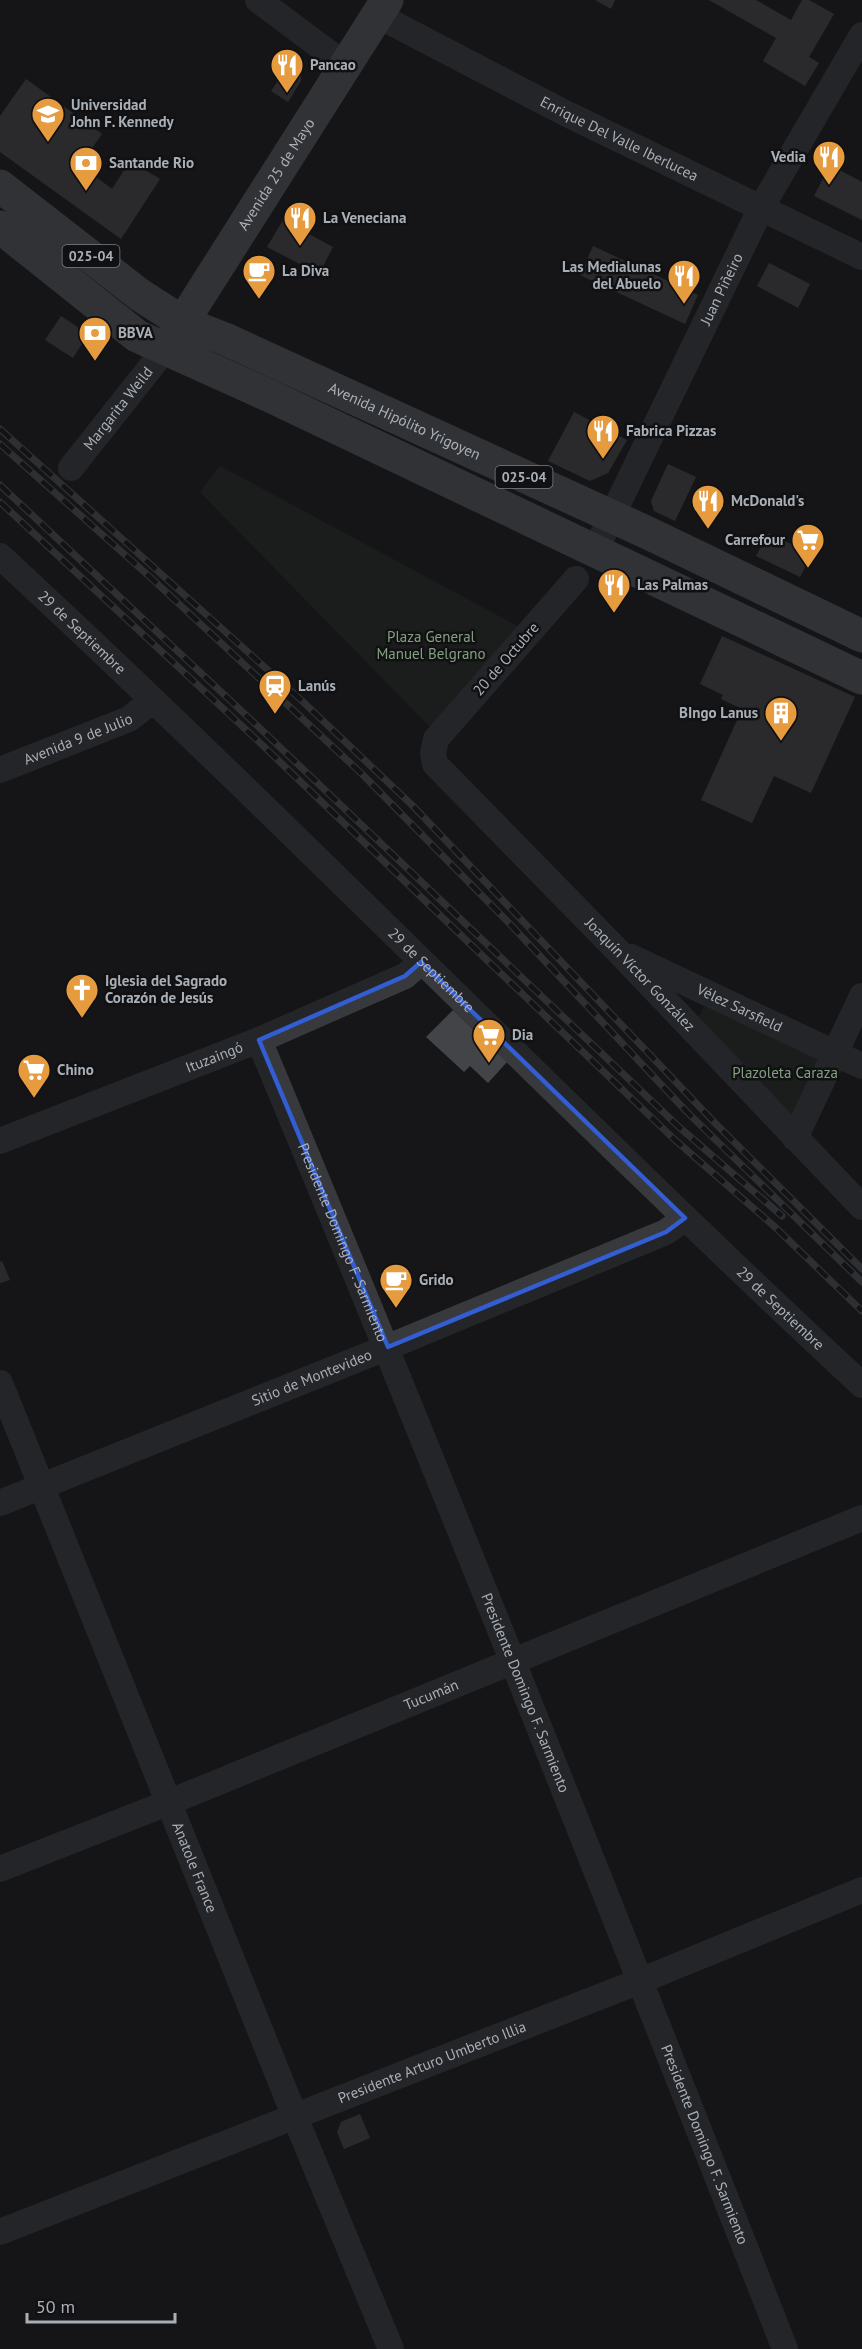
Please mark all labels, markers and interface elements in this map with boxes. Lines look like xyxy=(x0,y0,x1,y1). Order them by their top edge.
restaurant icon: Pancao xyxy=(269,47,305,94)
place label: Pancao xyxy=(310,55,356,74)
street label: Enrique Del Valle Iberlucea xyxy=(537,92,701,185)
place label: Universidad John F. Kennedy xyxy=(70,95,175,131)
school or university icon: Universidad John F. Kennedy xyxy=(30,96,66,143)
street label: Avenida 25 de Mayo xyxy=(233,114,319,234)
restaurant icon: Vedia xyxy=(811,139,847,186)
bank icon: Santande Rio xyxy=(68,145,104,192)
place label: Vedia xyxy=(770,147,806,166)
place label: Santande Rio xyxy=(109,153,194,172)
restaurant icon: La Veneciana xyxy=(282,200,318,247)
place label: La Veneciana xyxy=(323,208,406,227)
road number: 025-04 xyxy=(62,245,119,267)
street label: Juan Piñeiro xyxy=(695,250,747,329)
cafe icon: La Diva xyxy=(241,253,277,300)
place label: Las Medialunas del Abuelo xyxy=(562,257,661,293)
restaurant icon: Las Medialunas del Abuelo xyxy=(666,258,702,305)
place label: La Diva xyxy=(282,261,329,280)
bank icon: BBVA xyxy=(77,315,113,362)
place label: BBVA xyxy=(118,323,154,342)
street label: Margarita Weild xyxy=(79,362,157,454)
street label: Avenida Hipólito Yrigoyen xyxy=(326,378,484,464)
restaurant icon: Fabrica Pizzas xyxy=(585,413,621,460)
place label: Fabrica Pizzas xyxy=(626,421,716,440)
road number: 025-04 xyxy=(496,466,552,488)
restaurant icon: McDonald's xyxy=(690,483,726,530)
place label: McDonald's xyxy=(731,491,804,510)
supermarket icon: Carrefour xyxy=(790,522,826,569)
place label: Carrefour xyxy=(725,530,786,549)
restaurant icon: Las Palmas xyxy=(596,567,632,614)
place label: Las Palmas xyxy=(637,575,708,594)
street label: 29 de Septiembre xyxy=(34,586,130,678)
street label: 20 de Octubre xyxy=(469,618,543,699)
park label: Plaza General Manuel Belgrano xyxy=(376,627,486,663)
station icon: Lanús xyxy=(257,668,293,715)
place label: Lanús xyxy=(298,676,336,695)
building icon: BIngo Lanus xyxy=(763,695,799,742)
place label: BIngo Lanus xyxy=(679,703,758,722)
street label: Avenida 9 de Julio xyxy=(21,709,135,769)
street label: Joaquín Víctor González xyxy=(581,912,699,1035)
street label: 29 de Septiembre xyxy=(384,923,479,1017)
place label: Iglesia del Sagrado Corazón de Jesús xyxy=(105,971,227,1007)
church icon: Iglesia del Sagrado Corazón de Jesús xyxy=(64,972,100,1019)
street label: Vélez Sarsfield xyxy=(693,979,786,1036)
supermarket icon: Dia xyxy=(471,1017,507,1064)
place label: Dia xyxy=(512,1025,533,1044)
street label: Ituzaingó xyxy=(183,1037,246,1077)
supermarket icon: Chino xyxy=(16,1052,52,1099)
place label: Chino xyxy=(57,1060,94,1079)
park label: Plazoleta Caraza xyxy=(732,1063,838,1082)
street label: Presidente Domingo F. Sarmiento xyxy=(294,1140,392,1344)
cafe icon: Grido xyxy=(378,1262,414,1309)
street label: 29 de Septiembre xyxy=(733,1262,828,1354)
place label: Grido xyxy=(419,1270,454,1289)
street label: Sitio de Montevideo xyxy=(249,1344,375,1410)
street label: Presidente Domingo F. Sarmiento xyxy=(477,1590,574,1795)
street label: Tucumán xyxy=(401,1675,461,1714)
street label: Anatole France xyxy=(168,1819,222,1915)
street label: Presidente Arturo Umberto Illia xyxy=(335,2017,529,2108)
street label: Presidente Domingo F. Sarmiento xyxy=(657,2042,753,2247)
scale bar xyxy=(27,2286,176,2324)
text: 50 m xyxy=(36,2295,75,2318)

